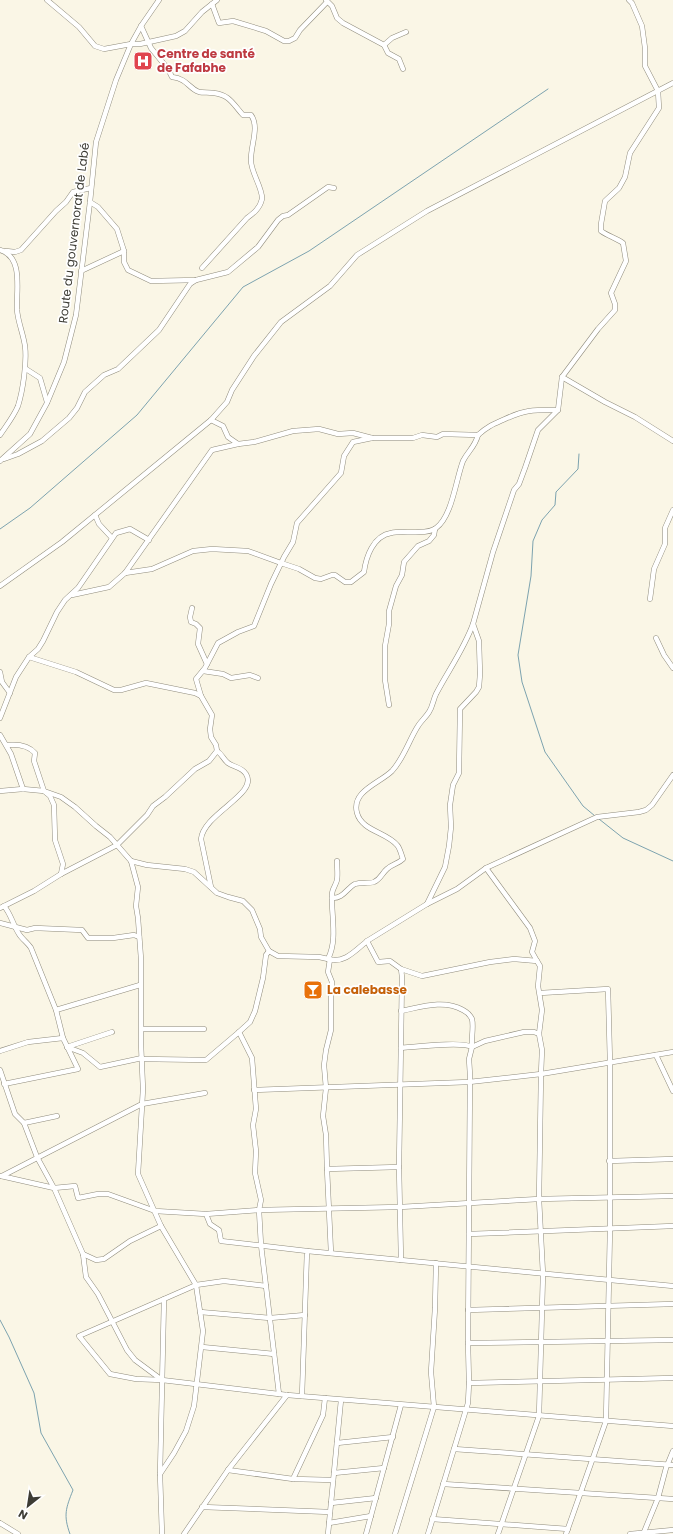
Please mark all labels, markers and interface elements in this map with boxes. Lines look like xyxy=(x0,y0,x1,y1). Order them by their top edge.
place label: Centre de santé de Fafabhe xyxy=(157,45,255,76)
hospital icon: Centre de santé de Fafabhe xyxy=(132,50,154,72)
street label: Route du gouvernorat de Labé xyxy=(54,142,93,324)
bar icon: La calebasse xyxy=(302,979,324,1001)
place label: La calebasse xyxy=(327,981,407,998)
north arrow xyxy=(8,1486,48,1526)
text: N xyxy=(15,1506,31,1524)

